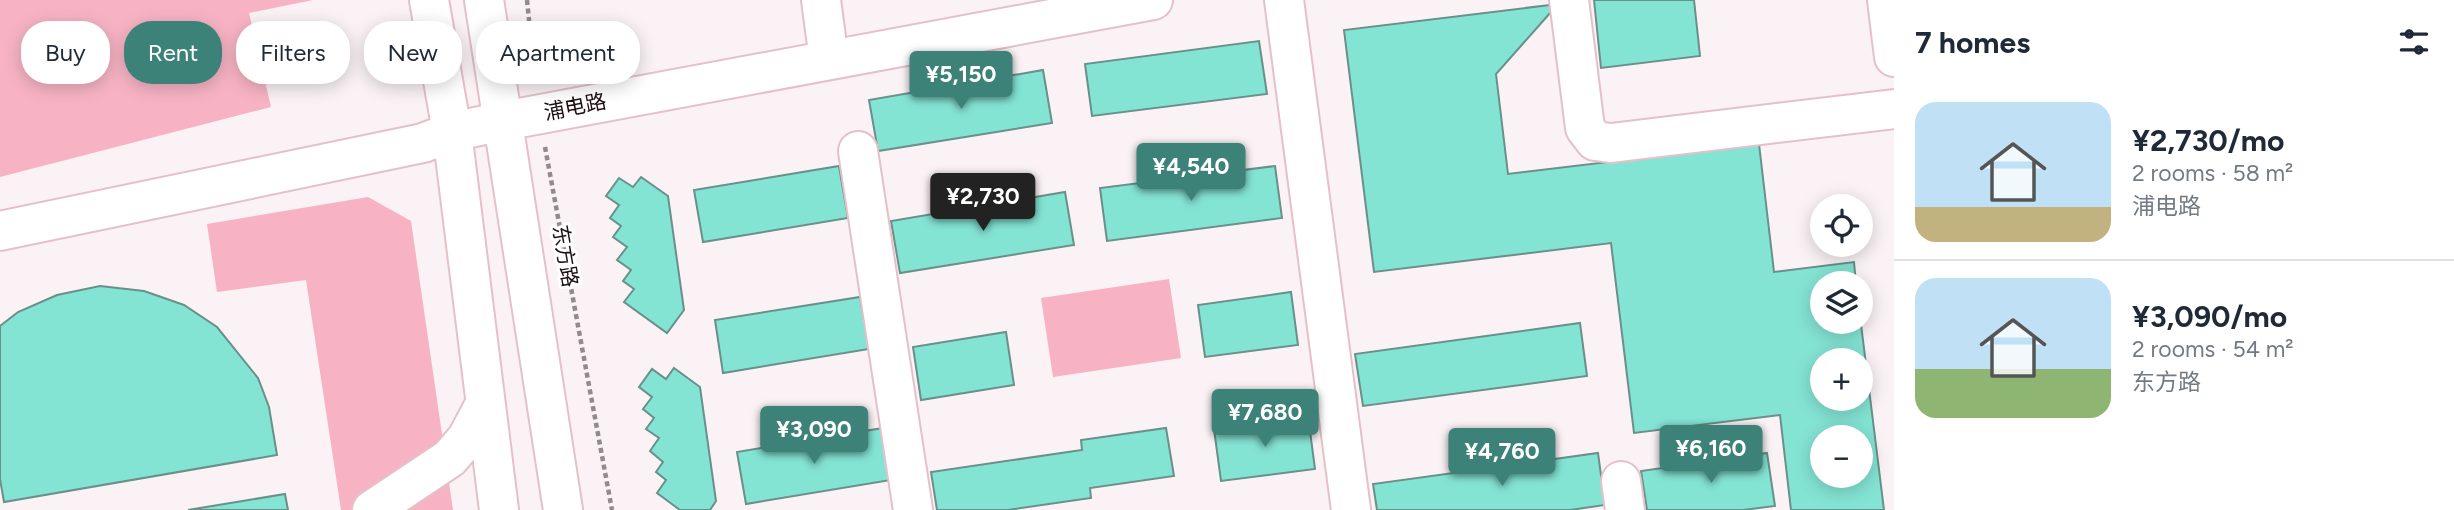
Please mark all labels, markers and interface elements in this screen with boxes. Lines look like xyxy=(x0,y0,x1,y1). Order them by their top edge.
chip: Buy xyxy=(21,21,110,84)
chip: Rent xyxy=(124,21,222,84)
chip: Filters xyxy=(236,21,350,84)
chip: New xyxy=(364,21,462,84)
chip: Apartment xyxy=(476,21,640,84)
icon: filters xyxy=(2395,23,2433,61)
text: 7 homes xyxy=(1915,24,2030,61)
pin: ¥5,150 xyxy=(904,52,1018,111)
text: ¥5,150 xyxy=(926,60,996,88)
street label: 浦电路 xyxy=(542,88,608,125)
text: ¥2,730/mo xyxy=(2132,122,2284,159)
icon: home xyxy=(1971,130,2055,214)
pin: ¥4,540 xyxy=(1134,144,1248,203)
text: ¥4,540 xyxy=(1152,152,1230,180)
text: 2 rooms · 58 m² xyxy=(2132,159,2293,187)
pin: ¥2,730 xyxy=(926,174,1040,233)
text: ¥2,730 xyxy=(946,182,1020,210)
text: 浦电路 xyxy=(2132,192,2201,220)
map controls xyxy=(1810,194,1873,488)
button: locate xyxy=(1810,194,1873,257)
street label: 东方路 xyxy=(548,223,583,289)
button: layers xyxy=(1810,271,1873,334)
text: ¥3,090/mo xyxy=(2132,298,2287,335)
icon: home xyxy=(1971,306,2055,390)
text: 2 rooms · 54 m² xyxy=(2132,335,2294,363)
button: + xyxy=(1810,348,1873,411)
text: 东方路 xyxy=(2132,368,2201,396)
pin: ¥7,680 xyxy=(1208,390,1322,449)
text: ¥7,680 xyxy=(1228,398,1302,426)
pin: ¥3,090 xyxy=(757,406,871,466)
text: ¥3,090 xyxy=(776,415,852,443)
button: − xyxy=(1810,425,1873,488)
pin: ¥6,160 xyxy=(1654,426,1768,485)
pin: ¥4,760 xyxy=(1445,428,1559,488)
text: ¥6,160 xyxy=(1676,434,1746,462)
text: ¥4,760 xyxy=(1464,437,1540,465)

